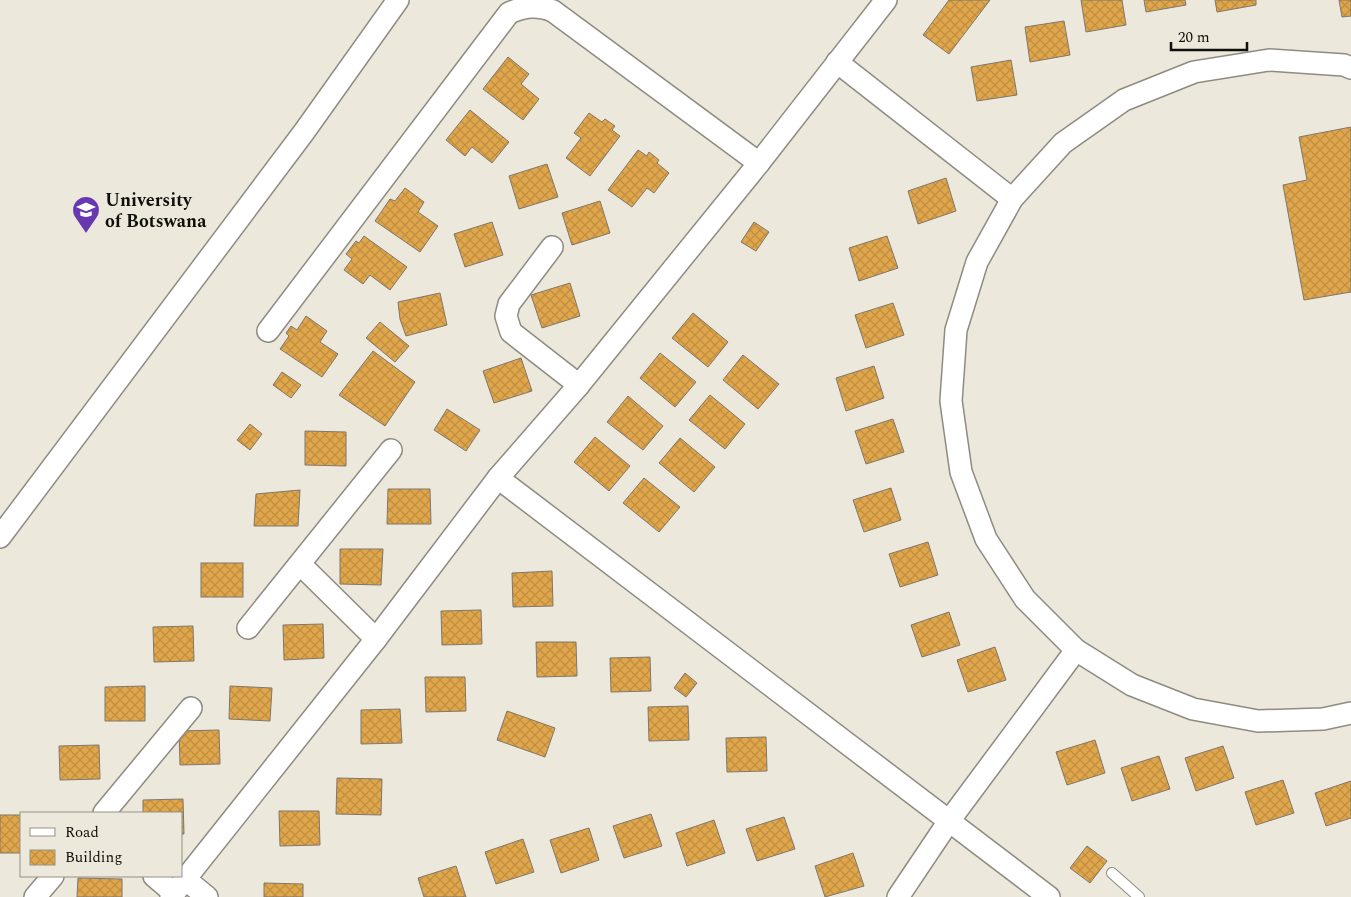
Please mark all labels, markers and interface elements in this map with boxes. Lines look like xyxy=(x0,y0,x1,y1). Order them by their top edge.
scale bar xyxy=(1171,20,1247,52)
text: 20 m xyxy=(1178,26,1210,49)
place label: University of Botswana xyxy=(105,187,207,235)
school or university icon: University of Botswana xyxy=(71,195,101,234)
legend xyxy=(20,812,182,877)
text: Road xyxy=(65,821,99,844)
text: Building xyxy=(65,846,122,869)

